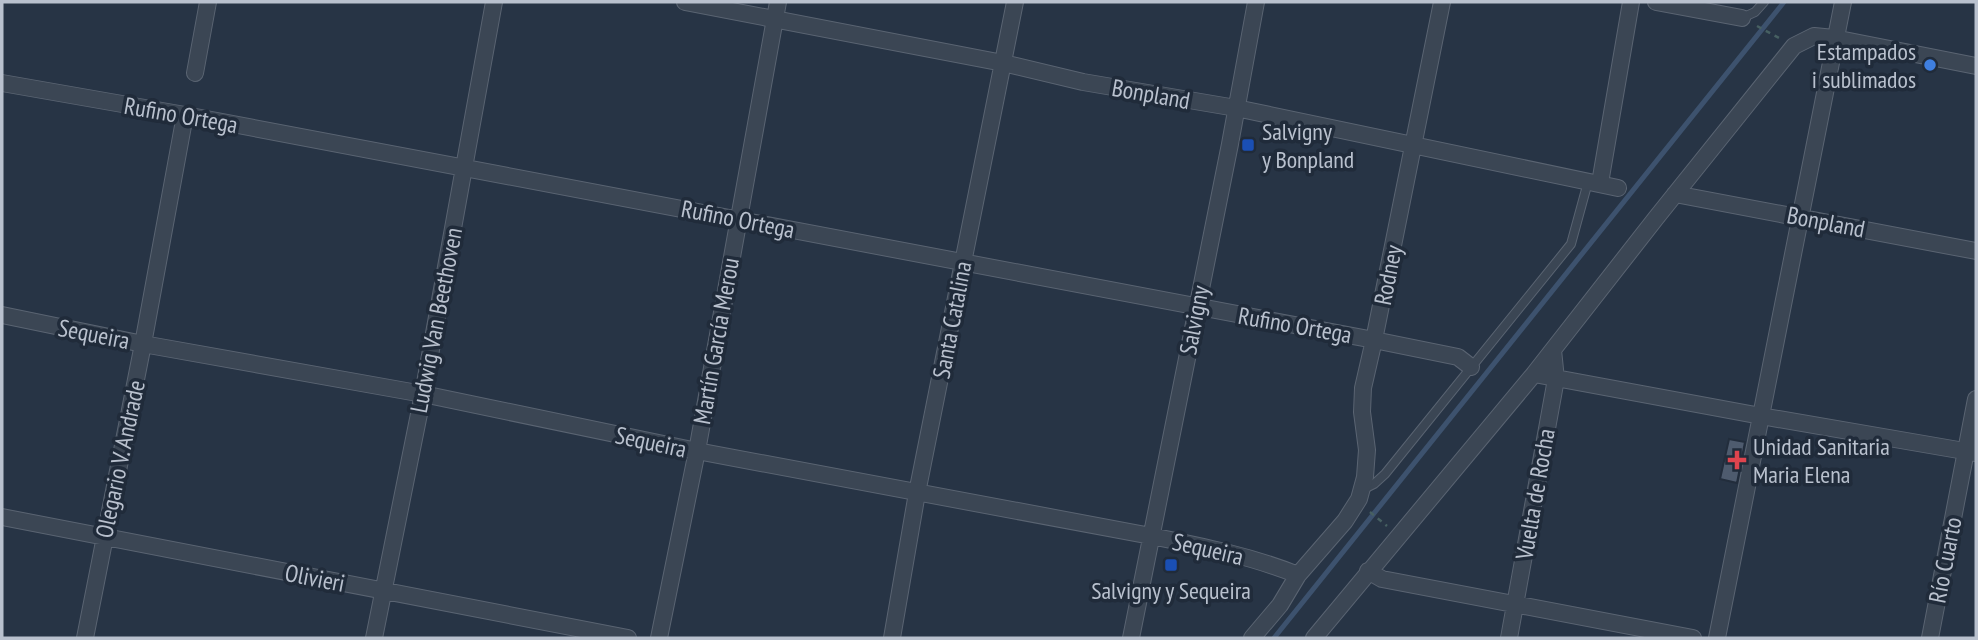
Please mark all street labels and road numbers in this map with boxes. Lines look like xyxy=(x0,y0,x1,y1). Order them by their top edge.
street label: Bonpland xyxy=(1110,72,1192,116)
street label: Rufino Ortega xyxy=(122,90,240,140)
street label: Rufino Ortega xyxy=(679,193,797,245)
street label: Bonpland xyxy=(1784,199,1868,245)
street label: Ludwig Van Beethoven xyxy=(403,225,469,415)
street label: Rodney xyxy=(1367,242,1409,308)
street label: Martín García Merou xyxy=(686,255,746,427)
street label: Santa Catalina xyxy=(925,259,979,381)
street label: Salvigny xyxy=(1172,283,1216,357)
street label: Rufino Ortega xyxy=(1236,300,1354,350)
street label: Sequeira xyxy=(56,312,132,356)
street label: Olegario V. Andrade xyxy=(88,377,152,541)
street label: Sequeira xyxy=(613,419,689,465)
street label: Vuelta de Rocha xyxy=(1508,426,1562,563)
street label: Río Cuarto xyxy=(1922,514,1968,606)
street label: Sequeira xyxy=(1169,526,1247,572)
street label: Olivieri xyxy=(282,557,348,599)

